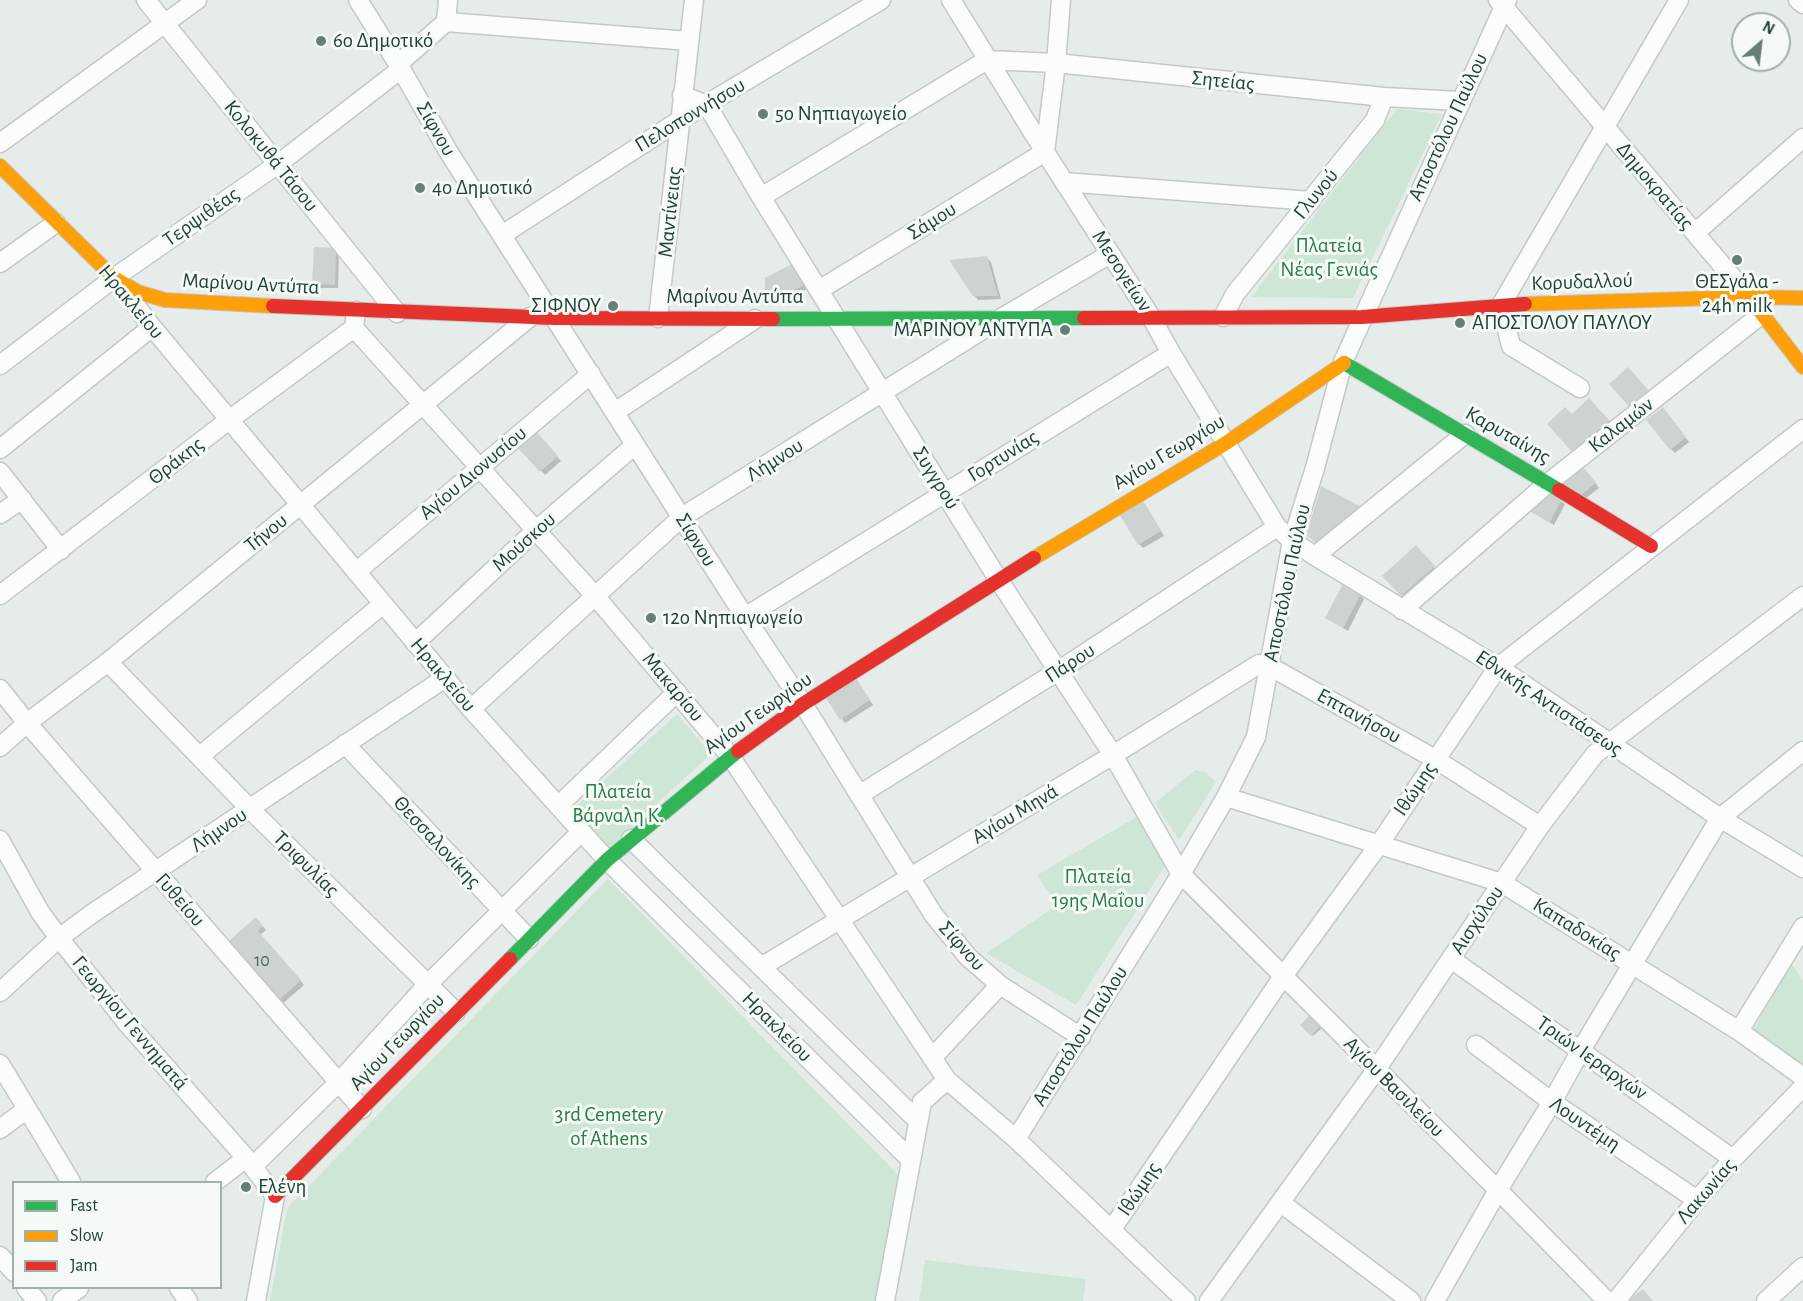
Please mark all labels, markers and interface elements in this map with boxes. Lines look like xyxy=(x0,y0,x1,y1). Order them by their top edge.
north arrow xyxy=(1731,12,1791,72)
text: N xyxy=(1760,18,1777,38)
place label: 6ο Δημοτικό xyxy=(333,28,433,54)
marker: 6ο Δημοτικό xyxy=(314,34,328,48)
street label: Αποστόλου Παύλου xyxy=(1403,49,1493,205)
street label: Σητείας xyxy=(1190,65,1256,97)
street label: Πελοποννήσου xyxy=(630,72,750,158)
street label: Κολοκυθά Τάσου xyxy=(218,95,324,217)
street label: Σίφνου xyxy=(411,98,461,160)
place label: 5ο Νηπιαγωγείο xyxy=(775,101,907,127)
marker: 5ο Νηπιαγωγείο xyxy=(756,107,770,121)
street label: Δημοκρατίας xyxy=(1611,137,1699,235)
street label: Γλυνού xyxy=(1288,164,1344,224)
street label: Μαντίνειας xyxy=(653,165,687,259)
place label: 4ο Δημοτικό xyxy=(432,175,532,201)
marker: 4ο Δημοτικό xyxy=(413,181,427,195)
street label: Τερψιθέας xyxy=(158,182,244,252)
street label: Σάμου xyxy=(903,196,961,246)
street label: Μεσογείων xyxy=(1086,225,1158,317)
park label: Πλατεία Νέας Γενιάς xyxy=(1280,233,1378,283)
marker: ΘΕΣγάλα - 24h milk xyxy=(1730,253,1744,267)
street label: Ηρακλείου xyxy=(93,260,169,344)
street label: Μαρίνου Αντύπα xyxy=(182,268,320,300)
street label: Κορυδαλλού xyxy=(1531,268,1633,296)
place label: ΘΕΣγάλα - 24h milk xyxy=(1695,269,1779,319)
street label: Μαρίνου Αντύπα xyxy=(666,284,804,310)
place label: ΣΙΦΝΟΥ xyxy=(531,293,601,319)
marker: ΣΙΦΝΟΥ xyxy=(606,299,620,313)
place label: ΑΠΟΣΤΟΛΟΥ ΠΑΥΛΟΥ xyxy=(1472,310,1652,336)
marker: ΑΠΟΣΤΟΛΟΥ ΠΑΥΛΟΥ xyxy=(1453,316,1467,330)
place label: ΜΑΡΙΝΟΥ ΑΝΤΥΠΑ xyxy=(894,317,1053,343)
marker: ΜΑΡΙΝΟΥ ΑΝΤΥΠΑ xyxy=(1058,323,1072,337)
street label: Καλαμών xyxy=(1583,392,1659,458)
street label: Καρυταίνης xyxy=(1461,401,1555,469)
street label: Αγίου Γεωργίου xyxy=(1108,409,1230,495)
street label: Αγίου Διονυσίου xyxy=(414,421,532,525)
street label: Γορτυνίας xyxy=(963,424,1043,488)
street label: Θράκης xyxy=(143,432,209,490)
street label: Λήμνου xyxy=(742,433,808,487)
street label: Συγγρού xyxy=(907,442,965,514)
street label: Αποστόλου Παύλου xyxy=(1258,502,1316,664)
street label: Μούσκου xyxy=(487,507,561,577)
street label: Τήνου xyxy=(239,508,293,558)
street label: Σίφνου xyxy=(670,509,722,571)
place label: 12ο Νηπιαγωγείο xyxy=(663,605,803,631)
marker: 12ο Νηπιαγωγείο xyxy=(644,611,658,625)
street label: Ηρακλείου xyxy=(405,633,481,717)
street label: Πάρου xyxy=(1040,638,1100,688)
street label: Εθνικής Αντιστάσεως xyxy=(1471,645,1627,761)
street label: Μακαρίου xyxy=(637,647,709,727)
street label: Αγίου Γεωργίου xyxy=(699,666,817,760)
street label: Επτανήσου xyxy=(1313,683,1405,749)
street label: Ιθώμης xyxy=(1388,757,1442,821)
street label: Αγίου Μηνά xyxy=(967,778,1063,850)
park label: Πλατεία Βάρναλη Κ. xyxy=(572,779,664,829)
street label: Θεσσαλονίκης xyxy=(388,791,486,893)
street label: Λήμνου xyxy=(186,802,252,858)
street label: Τριφυλίας xyxy=(268,826,344,902)
park label: Πλατεία 19ης Μαΐου xyxy=(1052,864,1144,914)
street label: Γυθείου xyxy=(150,868,210,932)
street label: Αισχύλου xyxy=(1445,881,1509,959)
street label: Καπαδοκίας xyxy=(1528,892,1626,966)
street label: Σίφνου xyxy=(933,916,991,976)
house number: 10 xyxy=(254,950,270,972)
street label: Γεωργίου Γεννηματά xyxy=(66,951,194,1095)
street label: Αποστόλου Παύλου xyxy=(1027,961,1133,1111)
street label: Ηρακλείου xyxy=(736,986,818,1068)
street label: Αγίου Γεωργίου xyxy=(344,988,450,1096)
street label: Τριών Ιεραρχών xyxy=(1532,1010,1652,1106)
street label: Αγίου Βασιλείου xyxy=(1338,1031,1450,1143)
street label: Λουντέμη xyxy=(1545,1091,1625,1157)
park label: 3rd Cemetery of Athens xyxy=(555,1102,663,1152)
street label: Λακωνίας xyxy=(1671,1153,1741,1229)
street label: Ιθώμης xyxy=(1112,1157,1166,1221)
place label: Ελένη xyxy=(258,1174,306,1200)
marker: Ελένη xyxy=(239,1180,253,1194)
legend xyxy=(12,1181,222,1289)
text: Fast xyxy=(70,1197,98,1215)
text: Slow xyxy=(70,1227,103,1245)
text: Jam xyxy=(70,1257,98,1275)

